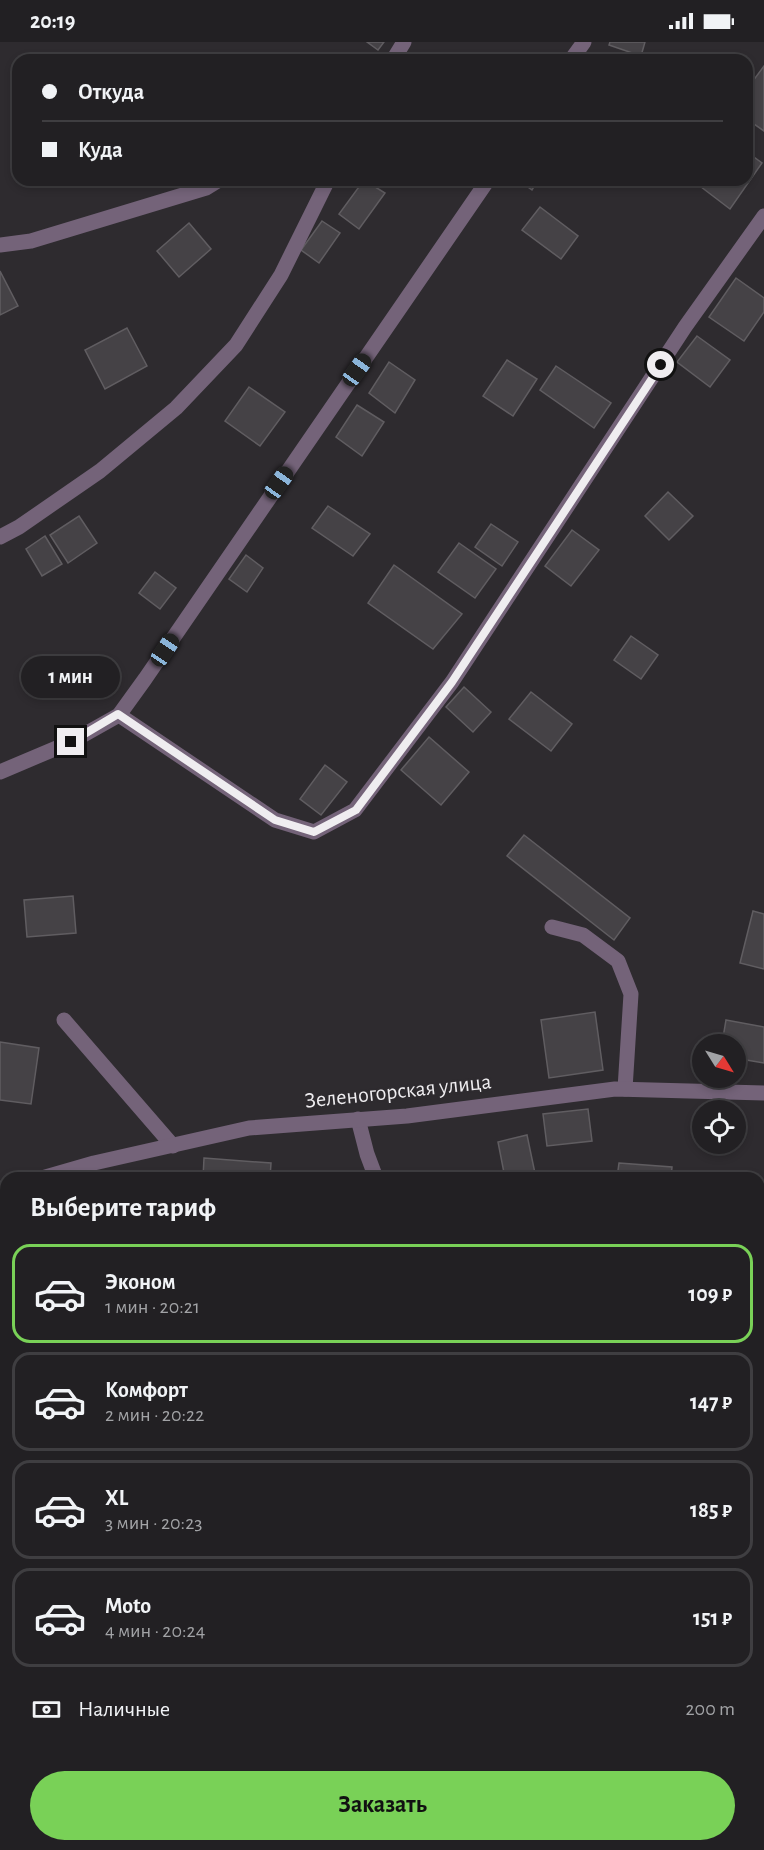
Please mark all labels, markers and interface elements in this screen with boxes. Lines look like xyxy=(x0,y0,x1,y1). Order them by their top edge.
text: 20:19 xyxy=(30,10,75,32)
text: Откуда xyxy=(78,81,144,103)
text: Куда xyxy=(78,139,123,161)
car xyxy=(339,350,375,390)
route start xyxy=(647,351,674,378)
car xyxy=(261,463,297,503)
car xyxy=(147,630,183,670)
callout: 1 мин xyxy=(22,655,121,697)
text: 1 мин xyxy=(48,667,93,687)
route end xyxy=(57,728,84,755)
north arrow xyxy=(692,1034,746,1088)
map controls xyxy=(692,1034,746,1154)
street label: Зеленогорская улица xyxy=(304,1070,492,1112)
button: locate xyxy=(692,1100,746,1154)
text: Выберите тариф xyxy=(30,1194,216,1221)
icon: car xyxy=(33,1267,87,1321)
text: Эконом xyxy=(105,1271,176,1293)
text: 109 ₽ xyxy=(688,1283,732,1305)
text: 1 мин · 20:21 xyxy=(105,1297,200,1317)
icon: car xyxy=(33,1375,87,1429)
text: Комфорт xyxy=(105,1379,188,1401)
text: 147 ₽ xyxy=(690,1391,732,1413)
text: 2 мин · 20:22 xyxy=(105,1405,204,1425)
icon: car xyxy=(33,1483,87,1537)
text: XL xyxy=(105,1487,128,1509)
text: 185 ₽ xyxy=(690,1499,732,1521)
text: 3 мин · 20:23 xyxy=(105,1513,203,1533)
icon: car xyxy=(33,1591,87,1645)
text: Moto xyxy=(105,1595,151,1617)
text: 151 ₽ xyxy=(693,1607,732,1629)
text: 4 мин · 20:24 xyxy=(105,1621,205,1641)
icon: cash xyxy=(30,1693,63,1726)
text: Наличные xyxy=(78,1698,170,1720)
text: 200 m xyxy=(685,1699,735,1719)
button: Заказать xyxy=(30,1771,735,1840)

